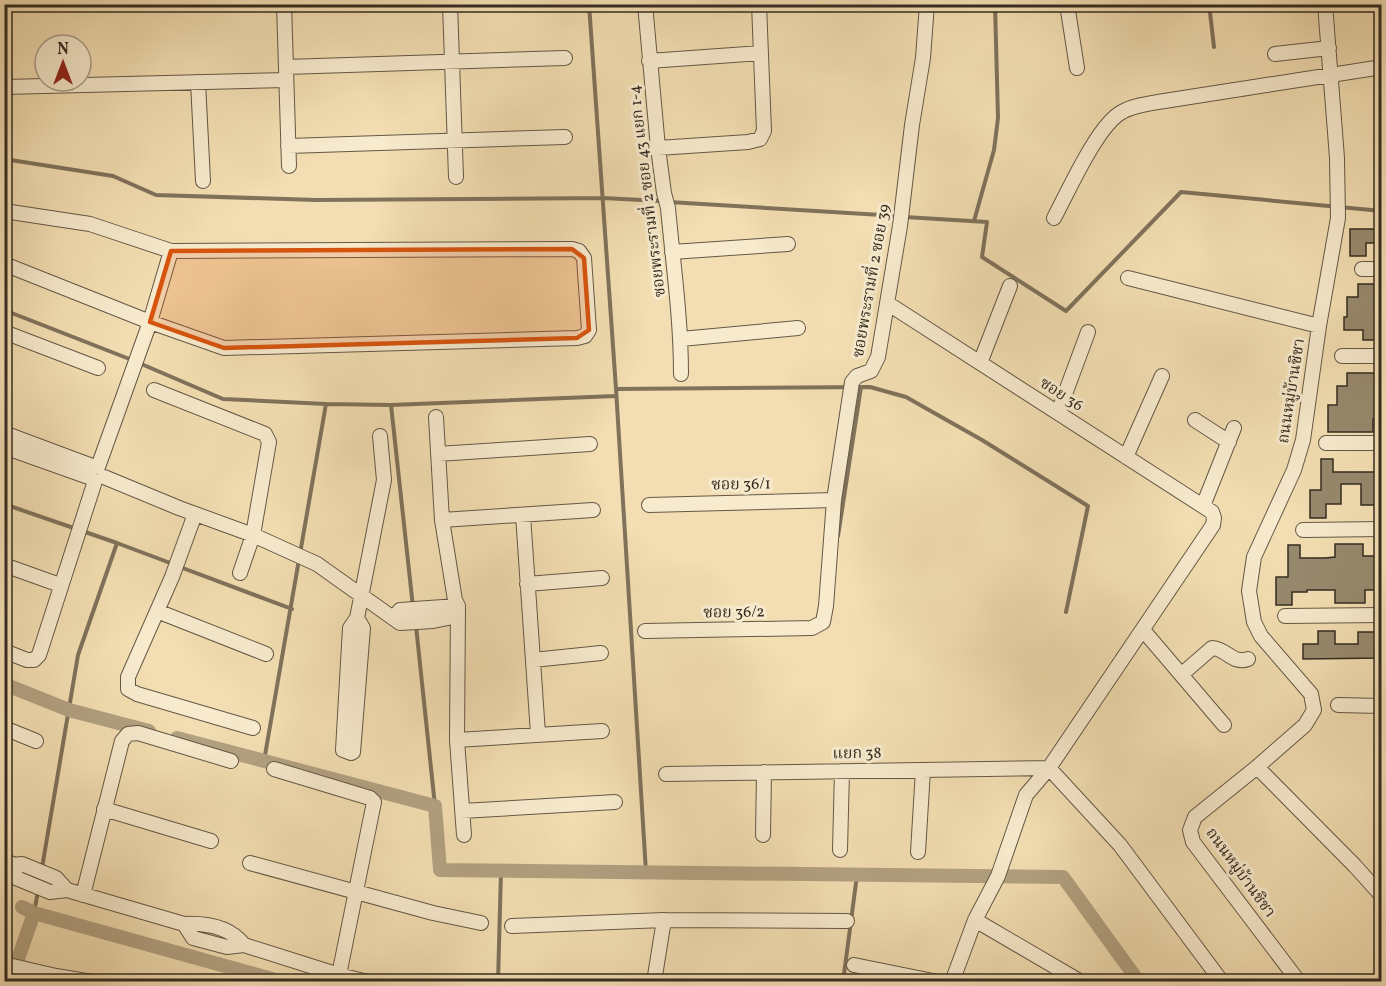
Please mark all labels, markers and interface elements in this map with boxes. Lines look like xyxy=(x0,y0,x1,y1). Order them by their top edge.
north arrow xyxy=(33,33,93,93)
text: N xyxy=(57,39,69,61)
street label: ซอยพระรามที่ 2 ซอย 43 แยก 1-4 xyxy=(622,84,672,299)
street label: ซอยพระรามที่ 2 ซอย 39 xyxy=(846,202,896,359)
street label: ถนนหมู่บ้านชิชา xyxy=(1273,337,1311,445)
street label: ซอย 36 xyxy=(1035,373,1087,417)
street label: ซอย 36/1 xyxy=(711,473,771,497)
street label: ซอย 36/2 xyxy=(703,601,765,625)
street label: แยก 38 xyxy=(832,743,882,765)
street label: ถนนหมู่บ้านชิชา xyxy=(1200,824,1280,922)

